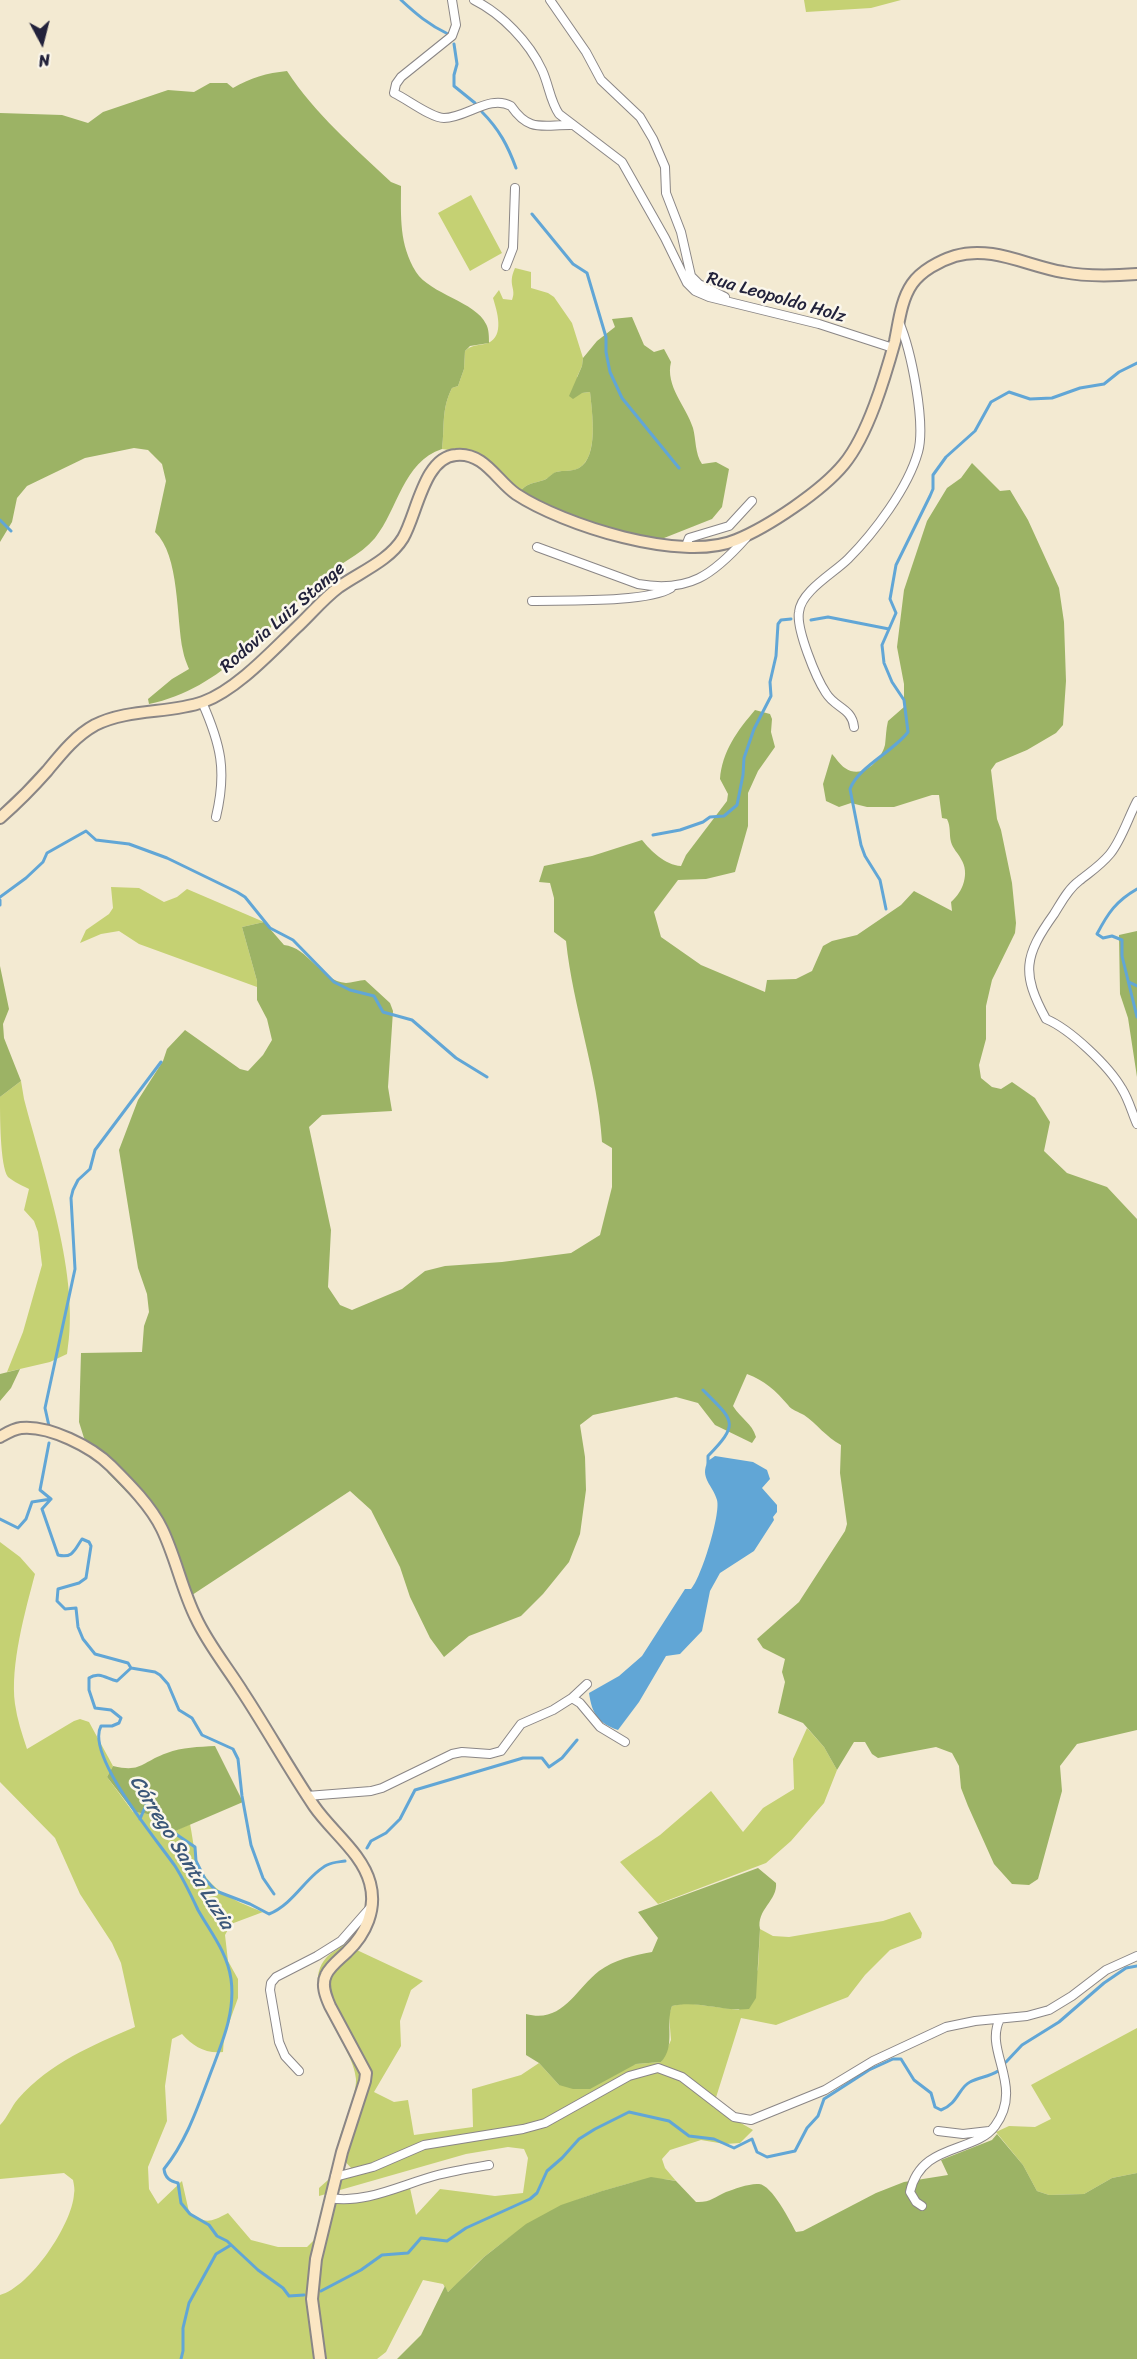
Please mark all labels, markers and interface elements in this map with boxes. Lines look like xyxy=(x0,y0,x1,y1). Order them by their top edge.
north arrow xyxy=(12,12,72,72)
text: N xyxy=(37,45,52,75)
street label: Rua Leopoldo Holz xyxy=(704,268,848,328)
street label: Rodovia Luiz Stange xyxy=(216,558,350,678)
water label: Córrego Santa Luzia xyxy=(124,1772,238,1934)

